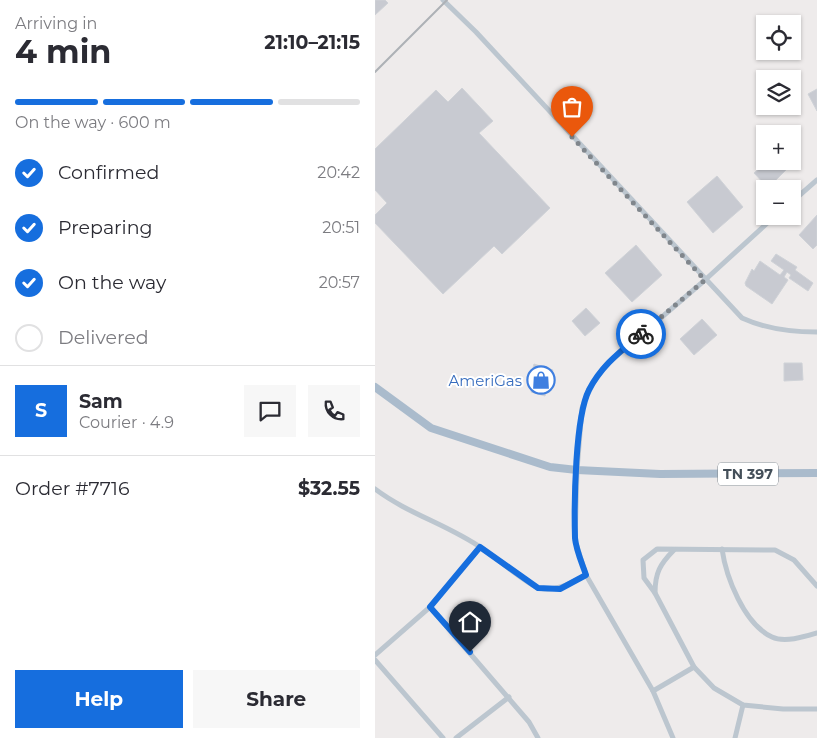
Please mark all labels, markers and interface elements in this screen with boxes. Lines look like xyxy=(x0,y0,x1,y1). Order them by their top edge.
text: Arriving in xyxy=(15,14,97,33)
map controls xyxy=(756,15,801,225)
button: locate xyxy=(756,15,801,60)
text: 21:10–21:15 xyxy=(264,31,360,54)
text: 4 min xyxy=(15,32,111,71)
button: layers xyxy=(756,70,801,115)
pin xyxy=(551,86,593,137)
icon: bag xyxy=(558,93,586,121)
text: On the way · 600 m xyxy=(15,113,171,132)
button: + xyxy=(756,125,801,170)
icon: check xyxy=(15,159,43,187)
text: Confirmed xyxy=(58,161,159,184)
text: 20:42 xyxy=(317,163,360,182)
button: − xyxy=(756,180,801,225)
icon: check xyxy=(15,214,43,242)
text: Preparing xyxy=(58,216,153,239)
text: 20:51 xyxy=(322,218,360,237)
icon: check xyxy=(15,269,43,297)
text: On the way xyxy=(58,271,166,294)
text: 20:57 xyxy=(319,273,360,292)
courier xyxy=(616,309,666,359)
icon: bike xyxy=(627,320,655,348)
text: Delivered xyxy=(58,326,149,349)
shop icon: AmeriGas xyxy=(526,365,556,395)
place label: AmeriGas xyxy=(449,371,522,390)
button: chat xyxy=(244,385,296,437)
button: phone xyxy=(308,385,360,437)
text: Sam xyxy=(79,390,123,413)
text: S xyxy=(35,399,47,422)
text: Courier · 4.9 xyxy=(79,413,174,432)
road number: TN 397 xyxy=(718,462,778,486)
text: Order #7716 xyxy=(15,477,130,500)
text: $32.55 xyxy=(298,477,360,500)
pin xyxy=(449,601,491,652)
icon: home xyxy=(456,608,484,636)
button: Help xyxy=(15,670,183,728)
button: Share xyxy=(193,670,360,728)

